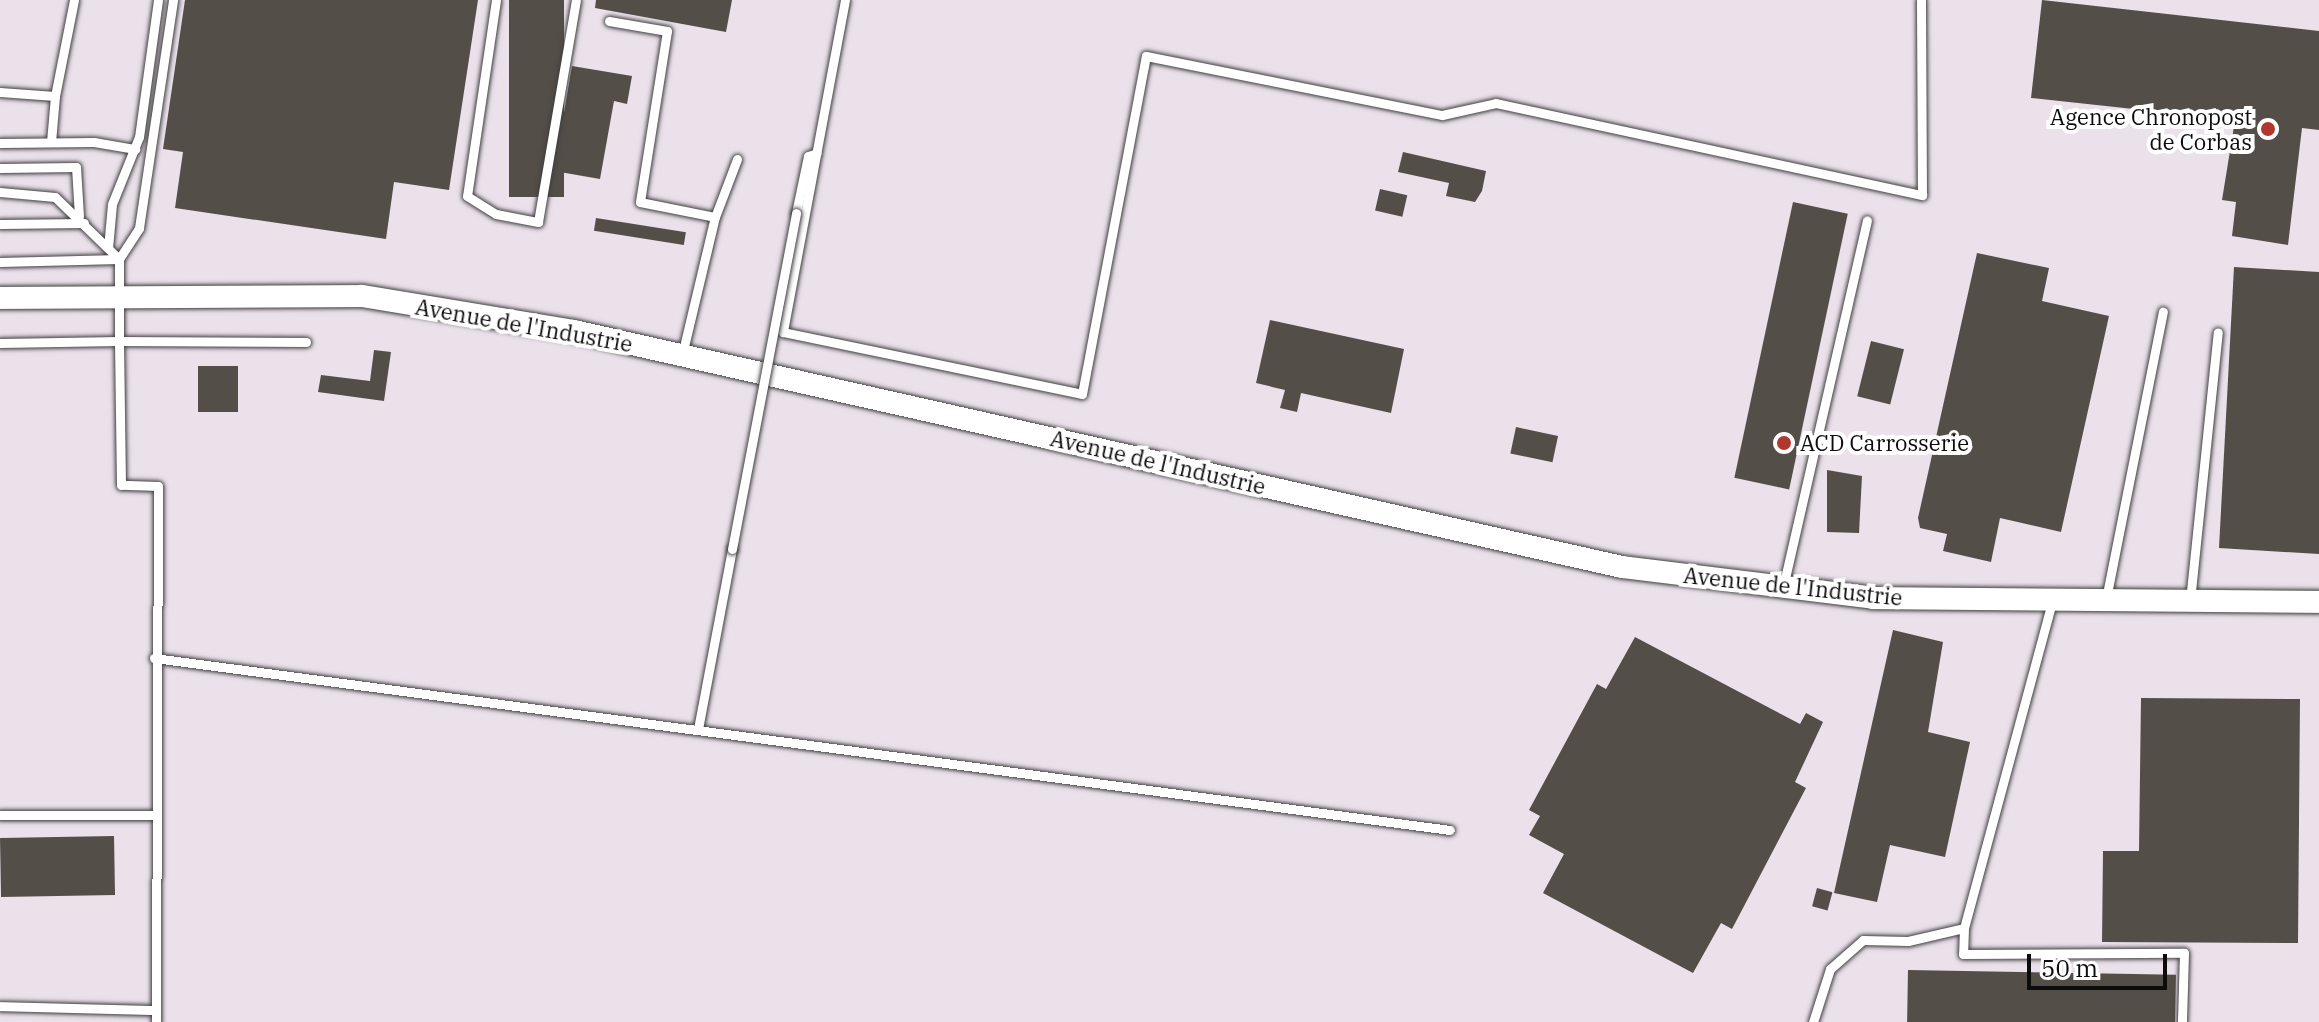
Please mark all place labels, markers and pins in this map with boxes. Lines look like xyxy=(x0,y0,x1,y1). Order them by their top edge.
place label: Agence Chronopost de Corbas xyxy=(2050,103,2252,154)
marker: Agence Chronopost de Corbas xyxy=(2259,120,2277,138)
place label: ACD Carrosserie xyxy=(1800,430,1969,456)
marker: ACD Carrosserie xyxy=(1775,434,1793,452)

